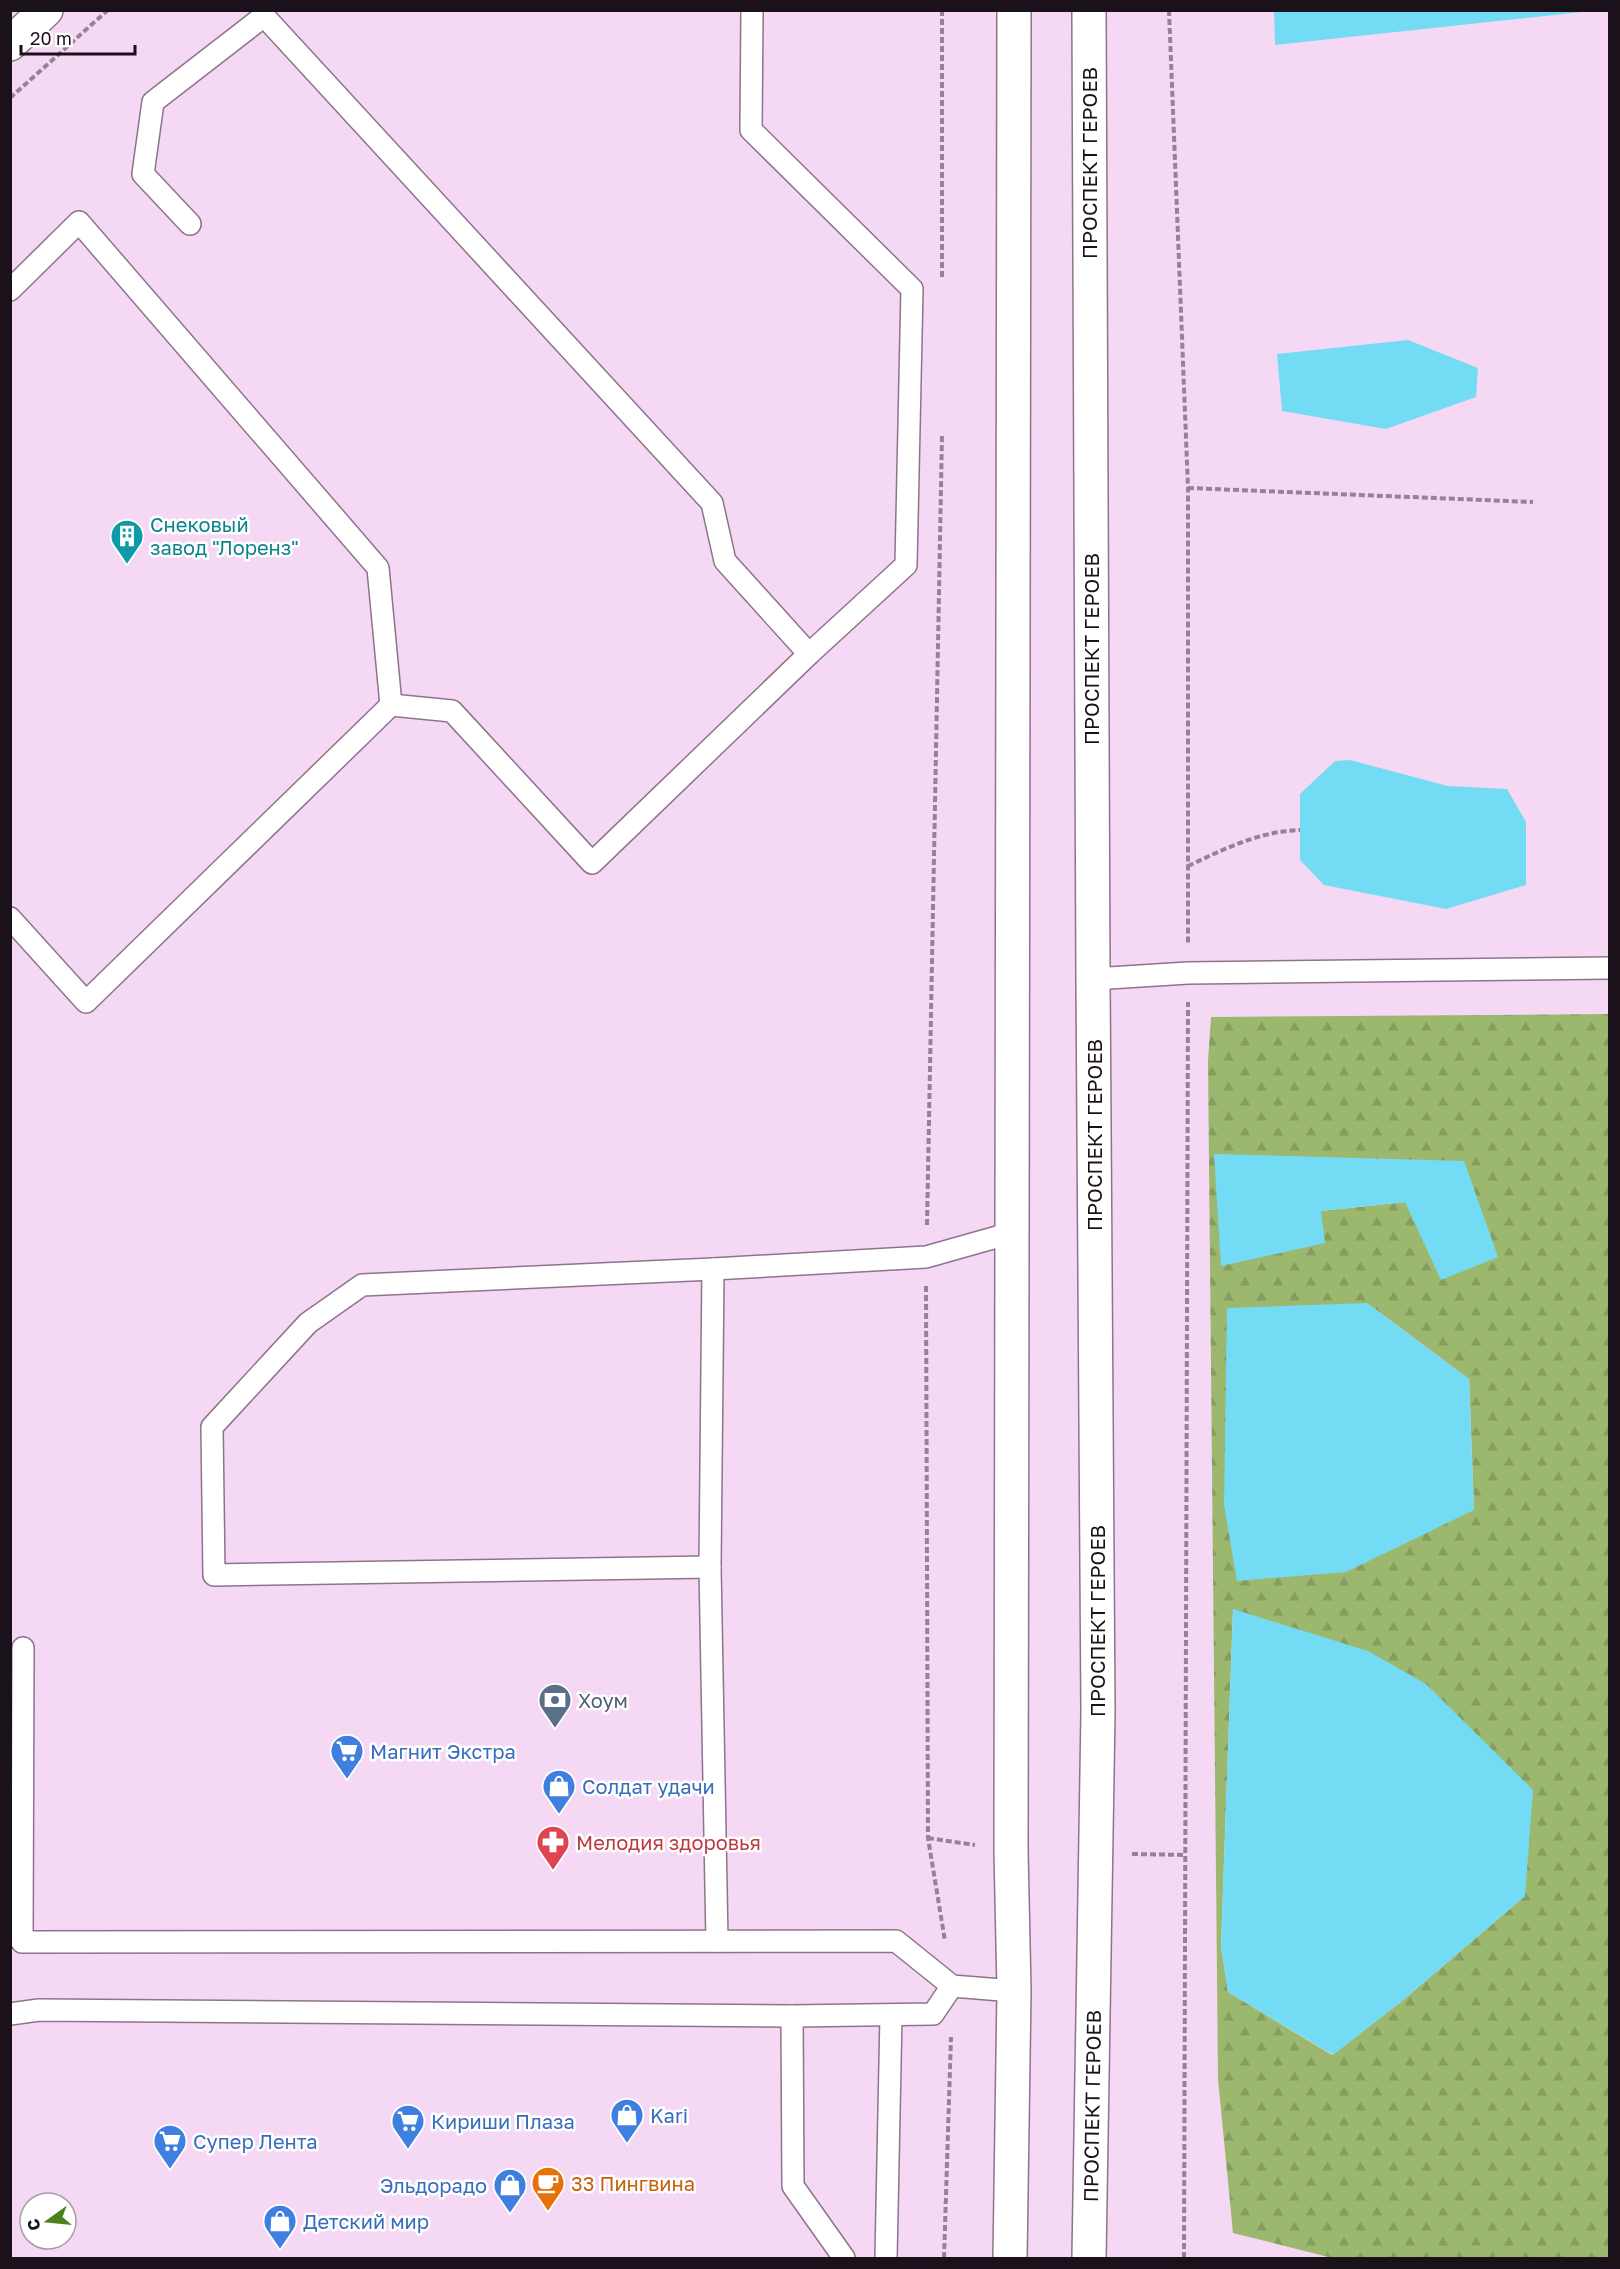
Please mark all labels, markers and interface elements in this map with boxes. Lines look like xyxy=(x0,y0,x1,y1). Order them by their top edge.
scale bar xyxy=(21,18,135,56)
text: 20 m xyxy=(30,27,72,49)
street label: ПРОСПЕКТ ГЕРОЕВ xyxy=(1077,67,1101,259)
place label: Снековый завод "Лоренз" xyxy=(150,512,299,559)
building icon: Снековый завод "Лоренз" xyxy=(109,518,145,565)
street label: ПРОСПЕКТ ГЕРОЕВ xyxy=(1079,553,1103,745)
street label: ПРОСПЕКТ ГЕРОЕВ xyxy=(1082,1039,1106,1231)
street label: ПРОСПЕКТ ГЕРОЕВ xyxy=(1085,1525,1109,1717)
bank icon: Хоум xyxy=(537,1682,573,1729)
place label: Хоум xyxy=(578,1688,628,1712)
supermarket icon: Магнит Экстра xyxy=(329,1733,365,1780)
place label: Магнит Экстра xyxy=(370,1739,516,1763)
shop icon: Солдат удачи xyxy=(541,1768,577,1815)
place label: Солдат удачи xyxy=(582,1774,715,1798)
pharmacy icon: Мелодия здоровья xyxy=(535,1824,571,1871)
place label: Мелодия здоровья xyxy=(576,1830,761,1854)
street label: ПРОСПЕКТ ГЕРОЕВ xyxy=(1078,2010,1105,2202)
shop icon: Kari xyxy=(609,2097,645,2144)
supermarket icon: Кириши Плаза xyxy=(390,2103,426,2150)
place label: Kari xyxy=(650,2103,688,2127)
place label: Кириши Плаза xyxy=(431,2109,575,2133)
supermarket icon: Супер Лента xyxy=(152,2123,188,2170)
place label: Супер Лента xyxy=(193,2129,318,2153)
cafe icon: 33 Пингвина xyxy=(530,2165,566,2212)
shop icon: Эльдорадо xyxy=(492,2167,528,2214)
place label: 33 Пингвина xyxy=(571,2171,695,2195)
place label: Эльдорадо xyxy=(380,2173,487,2197)
north arrow xyxy=(18,2191,78,2251)
shop icon: Детский мир xyxy=(262,2203,298,2250)
place label: Детский мир xyxy=(303,2209,429,2233)
text: С xyxy=(22,2217,45,2233)

